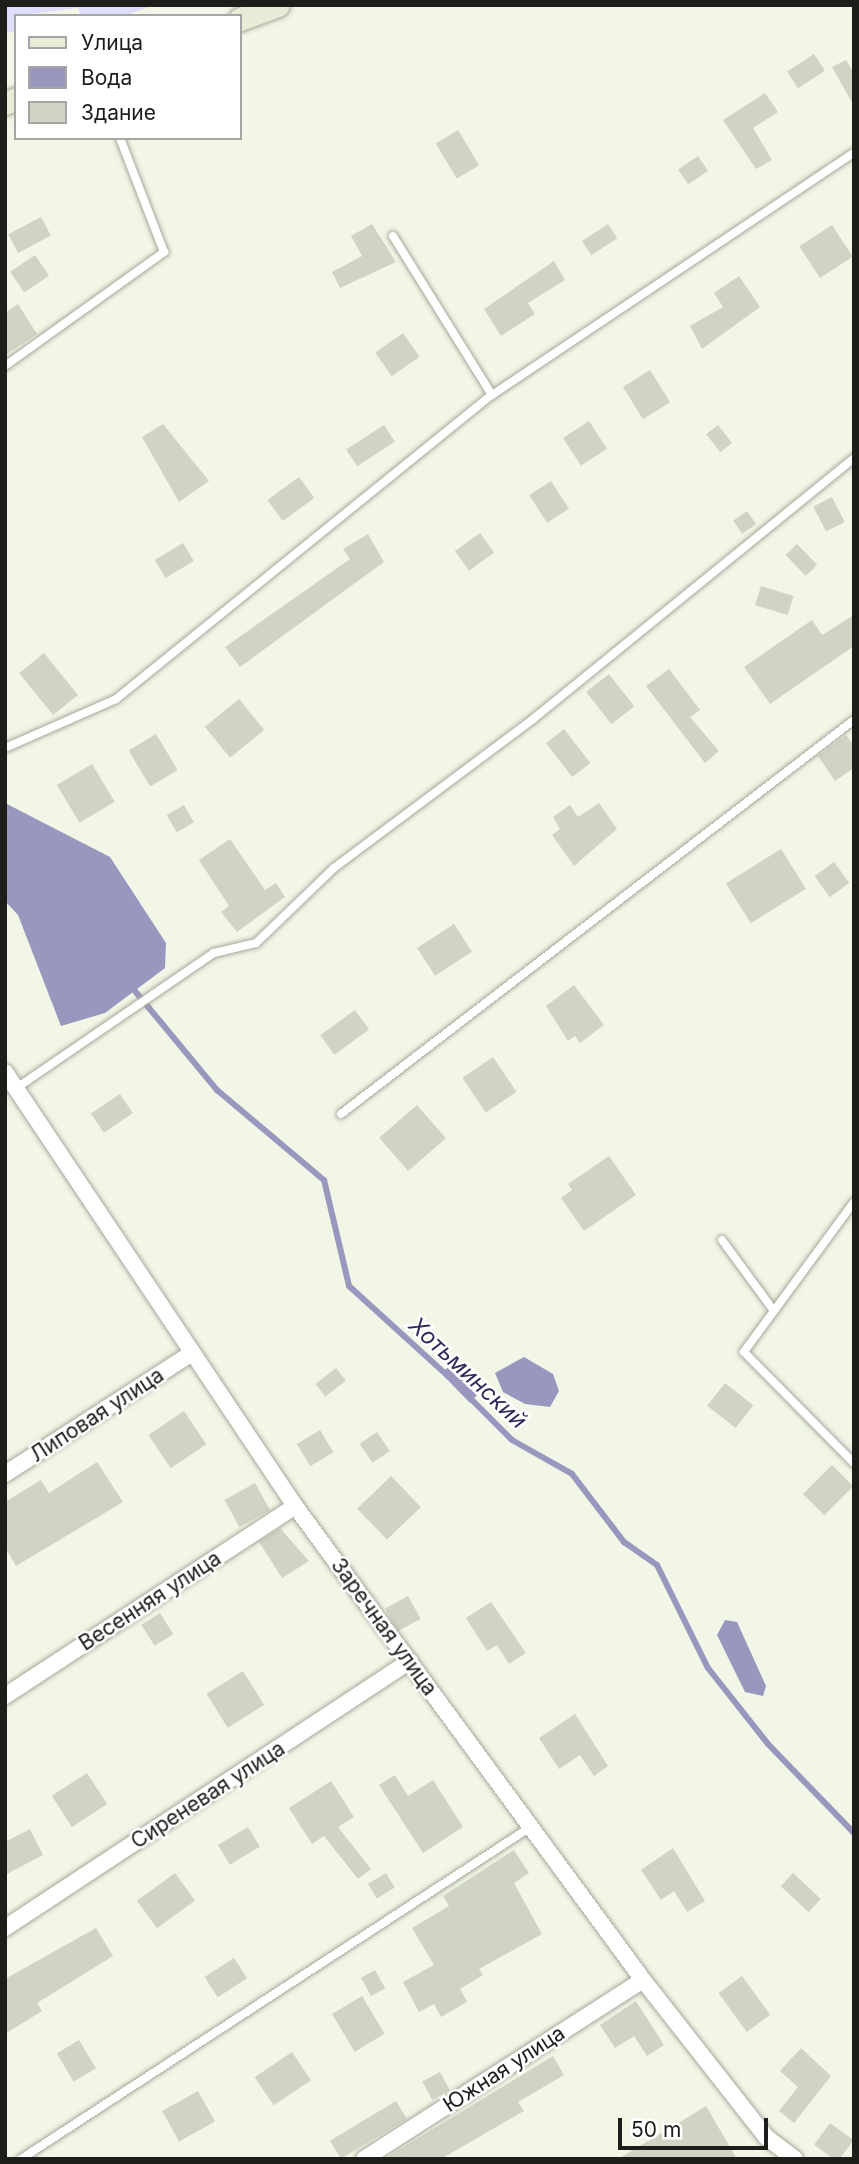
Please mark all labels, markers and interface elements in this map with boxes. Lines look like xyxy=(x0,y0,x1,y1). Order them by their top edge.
legend xyxy=(14,14,242,140)
text: Улица xyxy=(81,30,143,55)
text: Вода xyxy=(81,65,132,90)
text: Здание xyxy=(81,100,156,125)
water label: Хотьминский xyxy=(404,1312,532,1434)
street label: Липовая улица xyxy=(26,1363,168,1467)
street label: Весенняя улица xyxy=(74,1546,226,1656)
street label: Заречная улица xyxy=(326,1553,442,1701)
street label: Сиреневая улица xyxy=(126,1736,290,1854)
street label: Южная улица xyxy=(439,2020,569,2118)
scale bar xyxy=(621,2104,772,2148)
text: 50 m xyxy=(631,2117,681,2142)

